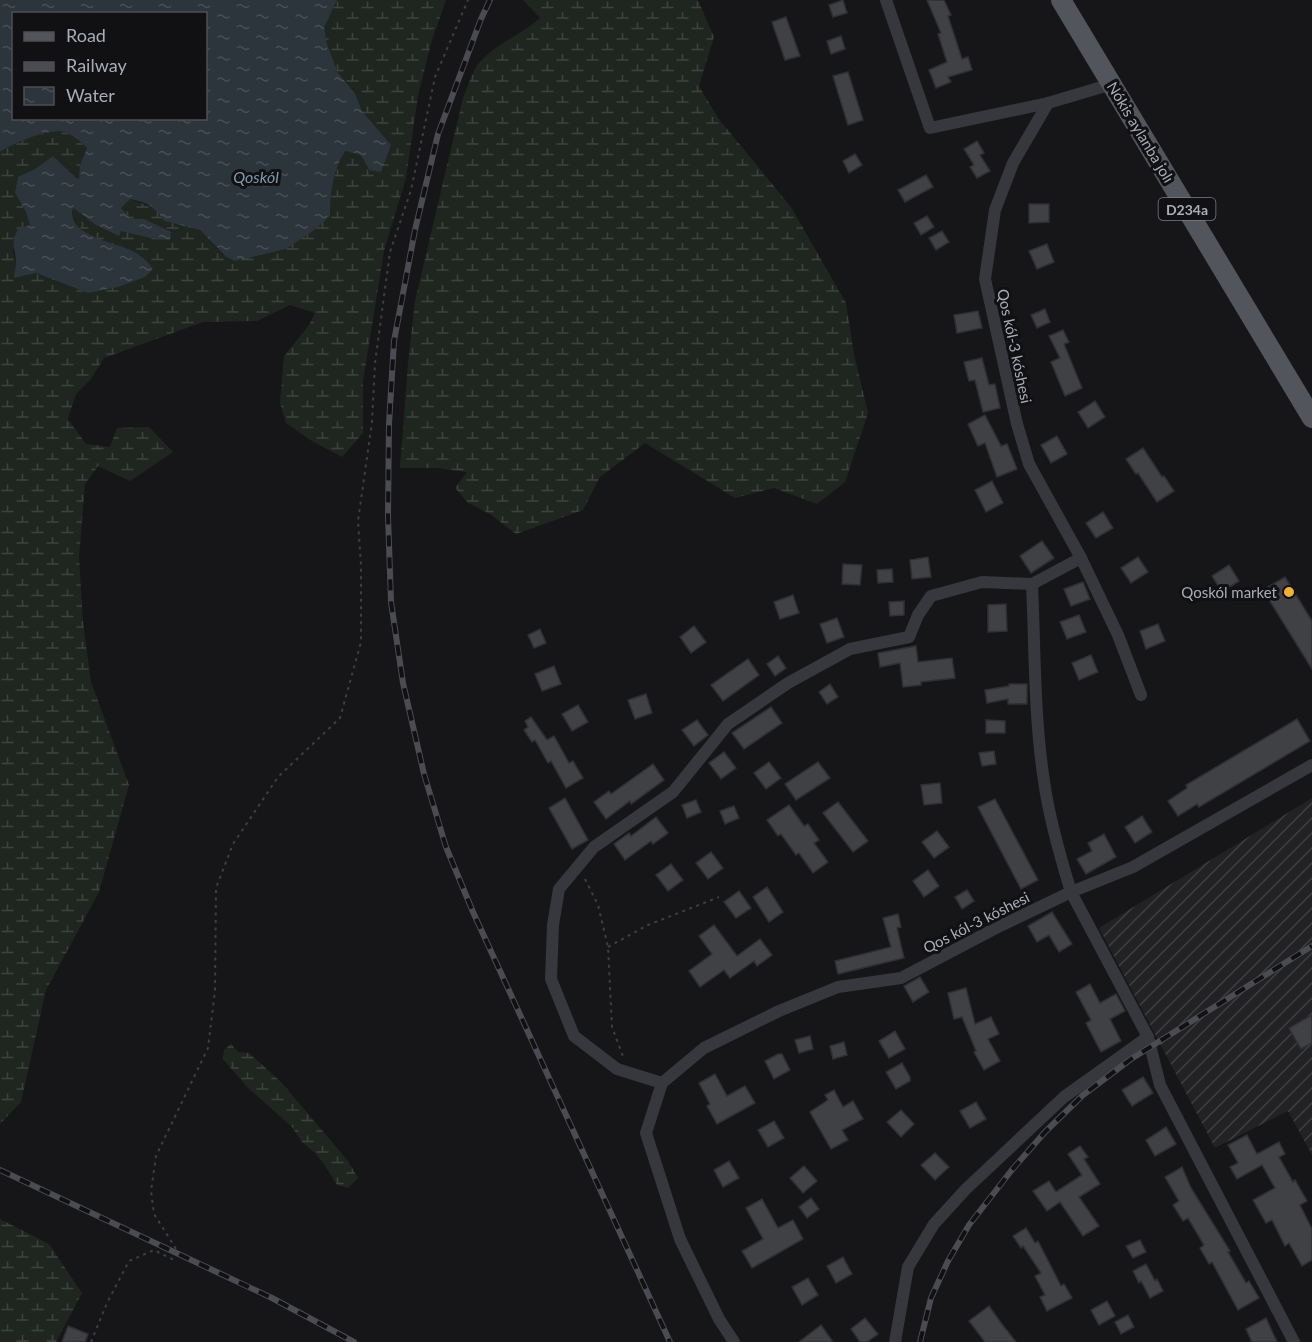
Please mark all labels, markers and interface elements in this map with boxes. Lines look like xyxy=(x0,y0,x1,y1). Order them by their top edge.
legend xyxy=(12,12,207,120)
text: Road xyxy=(66,24,106,46)
text: Railway xyxy=(66,54,127,76)
street label: Nókis aylanba jolı xyxy=(1104,78,1178,186)
text: Water xyxy=(66,84,115,106)
water label: Qoskól xyxy=(233,167,279,186)
road number: D234a xyxy=(1158,198,1216,220)
street label: Qos kól-3 kóshesi xyxy=(994,287,1036,405)
place label: Qoskól market xyxy=(1181,583,1278,601)
marker: Qoskól market xyxy=(1282,585,1296,599)
street label: Qos kól-3 kóshesi xyxy=(920,887,1032,957)

